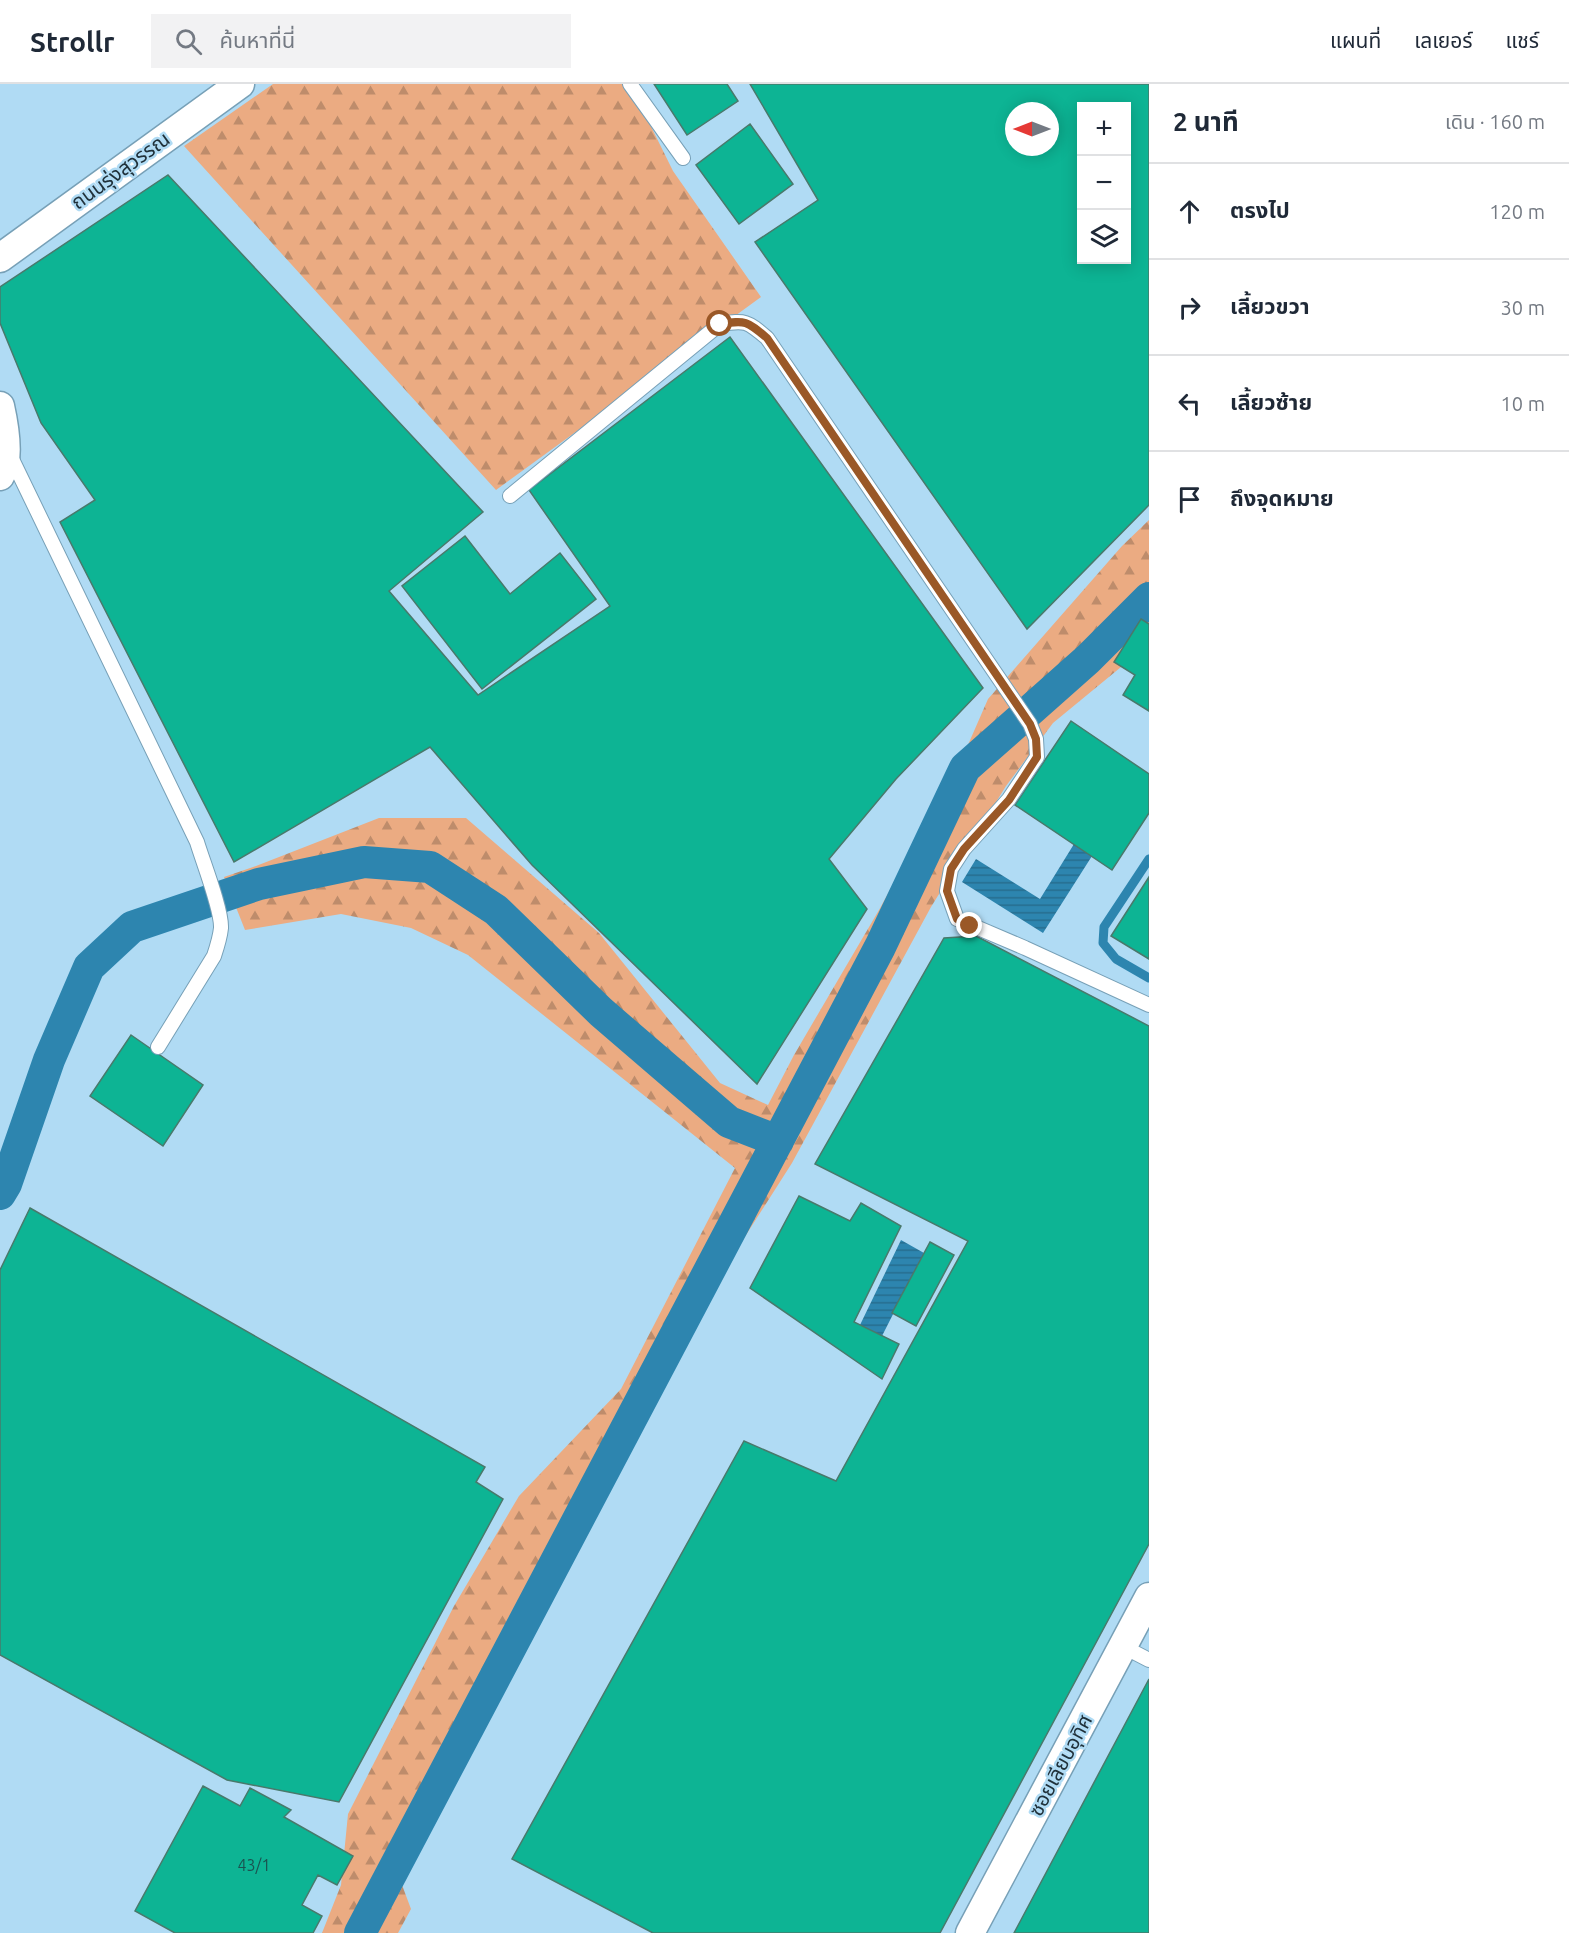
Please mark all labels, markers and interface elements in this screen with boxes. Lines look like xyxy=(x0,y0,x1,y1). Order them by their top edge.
search box xyxy=(151,14,571,68)
icon: search xyxy=(172,25,205,58)
text: Strollr xyxy=(30,26,115,57)
text: ค้นหาที่นี่ xyxy=(220,27,295,52)
text: แผนที่ xyxy=(1330,28,1381,52)
text: เลเยอร์ xyxy=(1414,28,1473,52)
text: แชร์ xyxy=(1506,28,1539,52)
north arrow xyxy=(1005,102,1059,156)
map controls xyxy=(1077,102,1131,264)
button: + xyxy=(1077,102,1131,156)
text: 2 นาที xyxy=(1173,107,1239,136)
text: เดิน · 160 m xyxy=(1445,110,1545,133)
street label: ถนนรุ่งสุวรรณ xyxy=(66,127,174,214)
button: − xyxy=(1077,156,1131,210)
icon: ahead xyxy=(1173,195,1206,228)
text: ตรงไป xyxy=(1230,197,1290,222)
text: 120 m xyxy=(1489,200,1545,223)
button: layers xyxy=(1077,210,1131,264)
icon: right xyxy=(1173,291,1206,324)
text: เลี้ยวขวา xyxy=(1230,293,1310,318)
text: 30 m xyxy=(1501,296,1545,319)
route start xyxy=(706,310,732,336)
icon: left xyxy=(1173,387,1206,420)
text: เลี้ยวซ้าย xyxy=(1230,389,1312,414)
text: 10 m xyxy=(1501,392,1545,415)
icon: arrive xyxy=(1173,483,1206,516)
text: ถึงจุดหมาย xyxy=(1230,485,1334,510)
route end xyxy=(956,912,982,938)
street label: ซอยเลียบอุทิศ xyxy=(1024,1710,1097,1820)
house number: 43/1 xyxy=(238,1856,270,1874)

